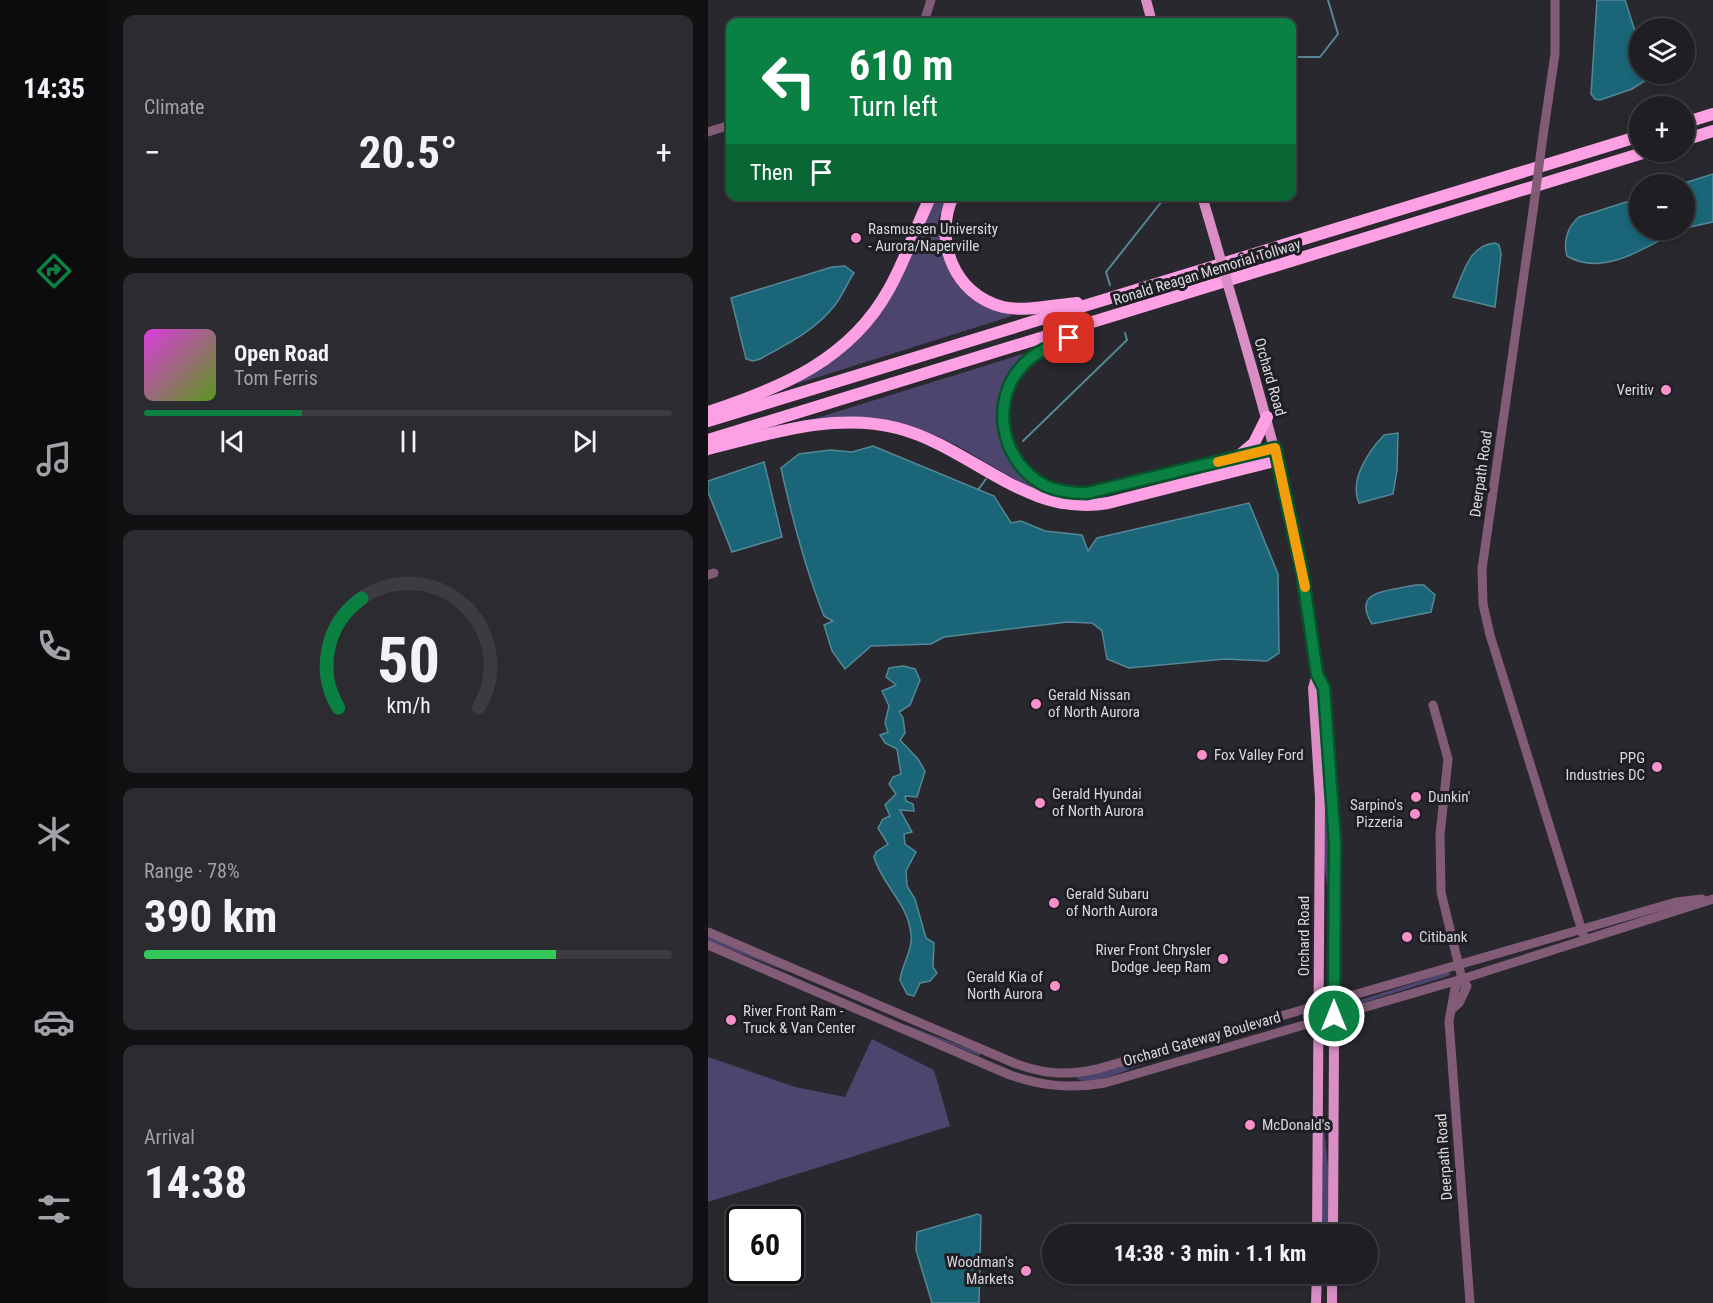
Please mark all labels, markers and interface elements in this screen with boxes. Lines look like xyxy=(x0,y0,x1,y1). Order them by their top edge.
map controls xyxy=(1629,18,1695,240)
button: layers xyxy=(1629,18,1695,84)
text: 610 m xyxy=(849,41,954,90)
icon: left xyxy=(750,42,828,120)
text: 14:35 xyxy=(23,73,85,105)
text: Turn left xyxy=(849,91,938,123)
text: Climate xyxy=(144,95,204,119)
button: + xyxy=(1629,96,1695,162)
text: 20.5° xyxy=(359,126,457,179)
text: − xyxy=(144,133,161,172)
text: + xyxy=(656,133,672,172)
icon: arrive xyxy=(805,156,838,189)
text: Then xyxy=(750,160,793,185)
button: − xyxy=(1629,174,1695,240)
place label: Rasmussen University - Aurora/Naperville xyxy=(868,220,998,255)
marker: Rasmussen University - Aurora/Naperville xyxy=(849,231,863,245)
street label: Ronald Reagan Memorial Tollway xyxy=(1111,235,1303,309)
icon: directions xyxy=(33,250,75,292)
pin xyxy=(1043,312,1094,363)
icon: arrive xyxy=(1052,321,1085,354)
street label: Orchard Road xyxy=(1250,336,1290,418)
text: Open Road xyxy=(234,341,329,366)
text: Tom Ferris xyxy=(234,366,318,390)
place label: Veritiv xyxy=(1617,381,1655,399)
marker: Veritiv xyxy=(1659,383,1673,397)
icon: previous xyxy=(216,425,249,458)
icon: pause xyxy=(392,425,425,458)
icon: next xyxy=(568,425,601,458)
street label: Deerpath Road xyxy=(1466,430,1496,518)
icon: music xyxy=(33,438,75,480)
icon: phone xyxy=(33,625,75,667)
text: 50 xyxy=(376,625,440,698)
place label: Gerald Nissan of North Aurora xyxy=(1048,686,1140,721)
text: km/h xyxy=(386,694,430,719)
marker: Gerald Nissan of North Aurora xyxy=(1029,697,1043,711)
place label: Fox Valley Ford xyxy=(1214,746,1304,764)
marker: Fox Valley Ford xyxy=(1195,748,1209,762)
place label: PPG Industries DC xyxy=(1566,749,1645,784)
marker: PPG Industries DC xyxy=(1650,760,1664,774)
place label: Gerald Hyundai of North Aurora xyxy=(1052,785,1144,820)
place label: Dunkin' xyxy=(1428,788,1470,806)
marker: Dunkin' xyxy=(1409,790,1423,804)
marker: Gerald Hyundai of North Aurora xyxy=(1033,796,1047,810)
place label: Sarpino's Pizzeria xyxy=(1350,796,1403,831)
marker: Sarpino's Pizzeria xyxy=(1408,807,1422,821)
icon: climate xyxy=(33,813,75,855)
text: Range · 78% xyxy=(144,859,240,883)
place label: Gerald Subaru of North Aurora xyxy=(1066,885,1158,920)
text: 390 km xyxy=(144,890,277,943)
marker: Gerald Subaru of North Aurora xyxy=(1047,896,1061,910)
street label: Orchard Road xyxy=(1295,896,1313,976)
place label: Citibank xyxy=(1419,928,1468,946)
marker: Citibank xyxy=(1400,930,1414,944)
place label: River Front Chrysler Dodge Jeep Ram xyxy=(1096,941,1211,976)
marker: River Front Chrysler Dodge Jeep Ram xyxy=(1216,952,1230,966)
place label: Gerald Kia of North Aurora xyxy=(967,968,1043,1003)
marker: Gerald Kia of North Aurora xyxy=(1048,979,1062,993)
position arrow xyxy=(1302,984,1366,1048)
icon: car xyxy=(33,1001,75,1043)
place label: River Front Ram - Truck & Van Center xyxy=(743,1002,856,1037)
street label: Orchard Gateway Boulevard xyxy=(1121,1008,1283,1070)
marker: River Front Ram - Truck & Van Center xyxy=(724,1013,738,1027)
street label: Deerpath Road xyxy=(1432,1113,1456,1201)
place label: McDonald's xyxy=(1262,1116,1331,1134)
marker: McDonald's xyxy=(1243,1118,1257,1132)
text: Arrival xyxy=(144,1125,195,1149)
text: 14:38 xyxy=(144,1156,247,1209)
icon: filters xyxy=(33,1188,75,1230)
speed limit sign: 60 xyxy=(726,1206,804,1284)
text: 14:38 · 3 min · 1.1 km xyxy=(1114,1241,1306,1266)
place label: Woodman's Markets xyxy=(946,1253,1014,1288)
marker: Woodman's Markets xyxy=(1019,1264,1033,1278)

